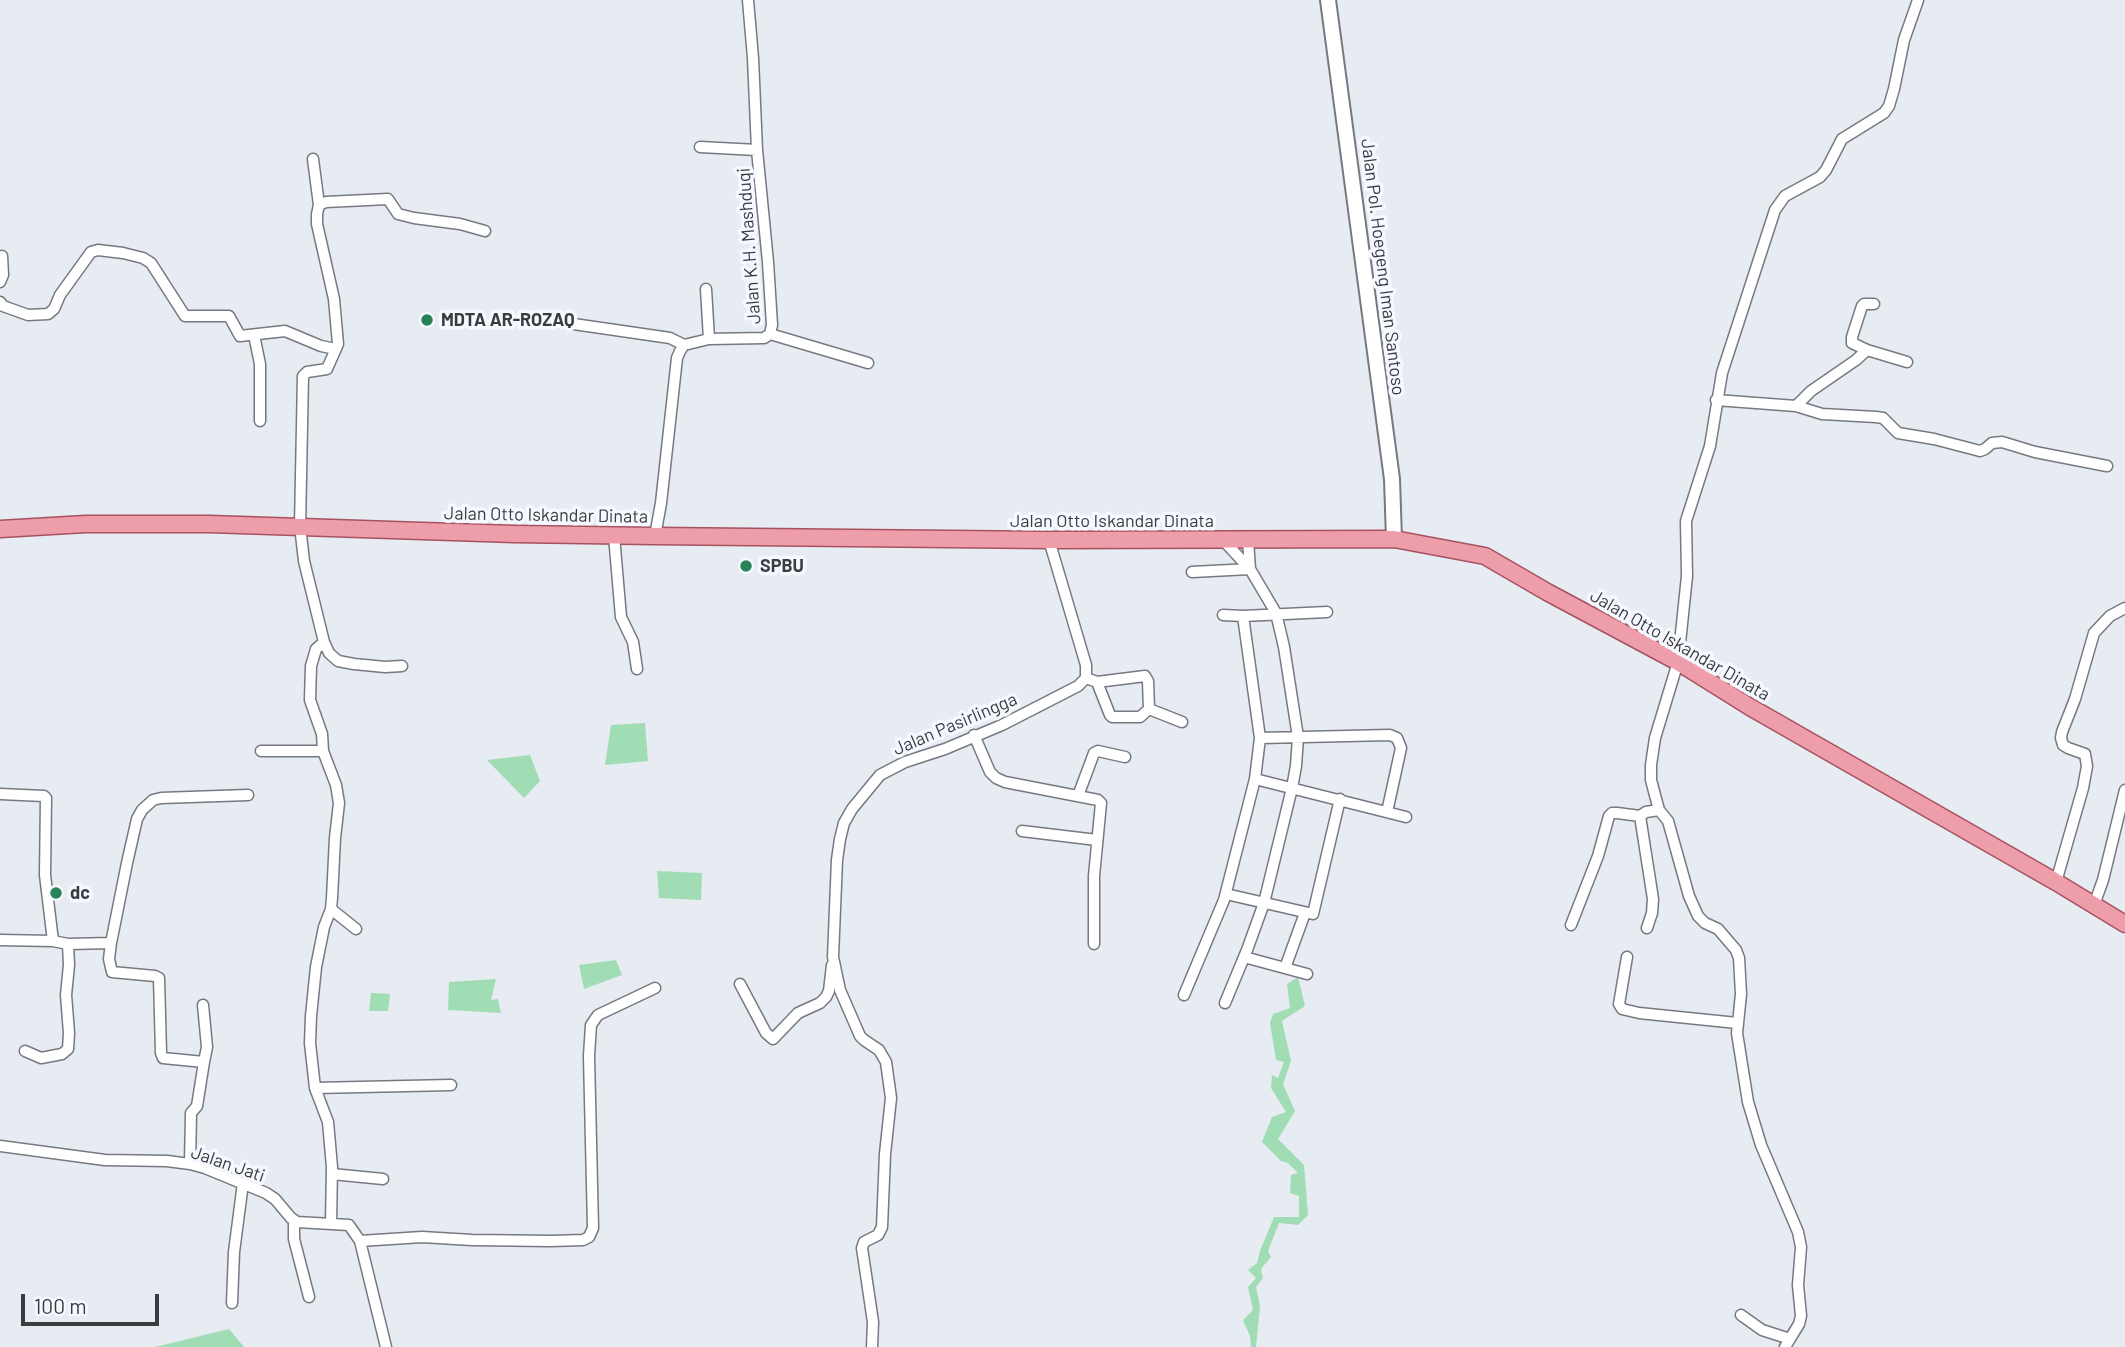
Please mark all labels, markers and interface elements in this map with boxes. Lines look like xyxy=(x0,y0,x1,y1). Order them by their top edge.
street label: Jalan Pol. Hoegeng Iman Santoso xyxy=(1357,137,1409,397)
street label: Jalan K.H. Mashduqi xyxy=(733,167,765,325)
place label: MDTA AR-ROZAQ xyxy=(441,309,575,331)
marker: MDTA AR-ROZAQ xyxy=(419,312,435,328)
street label: Jalan Otto Iskandar Dinata xyxy=(444,502,648,528)
street label: Jalan Otto Iskandar Dinata xyxy=(1010,510,1214,532)
place label: SPBU xyxy=(760,555,804,577)
marker: SPBU xyxy=(738,558,754,574)
street label: Jalan Otto Iskandar Dinata xyxy=(1586,585,1774,705)
street label: Jalan Pasirlingga xyxy=(890,688,1020,760)
place label: dc xyxy=(70,882,90,904)
marker: dc xyxy=(48,885,64,901)
street label: Jalan Jati xyxy=(188,1141,268,1187)
scale bar xyxy=(24,1280,163,1324)
text: 100 m xyxy=(34,1293,87,1318)

